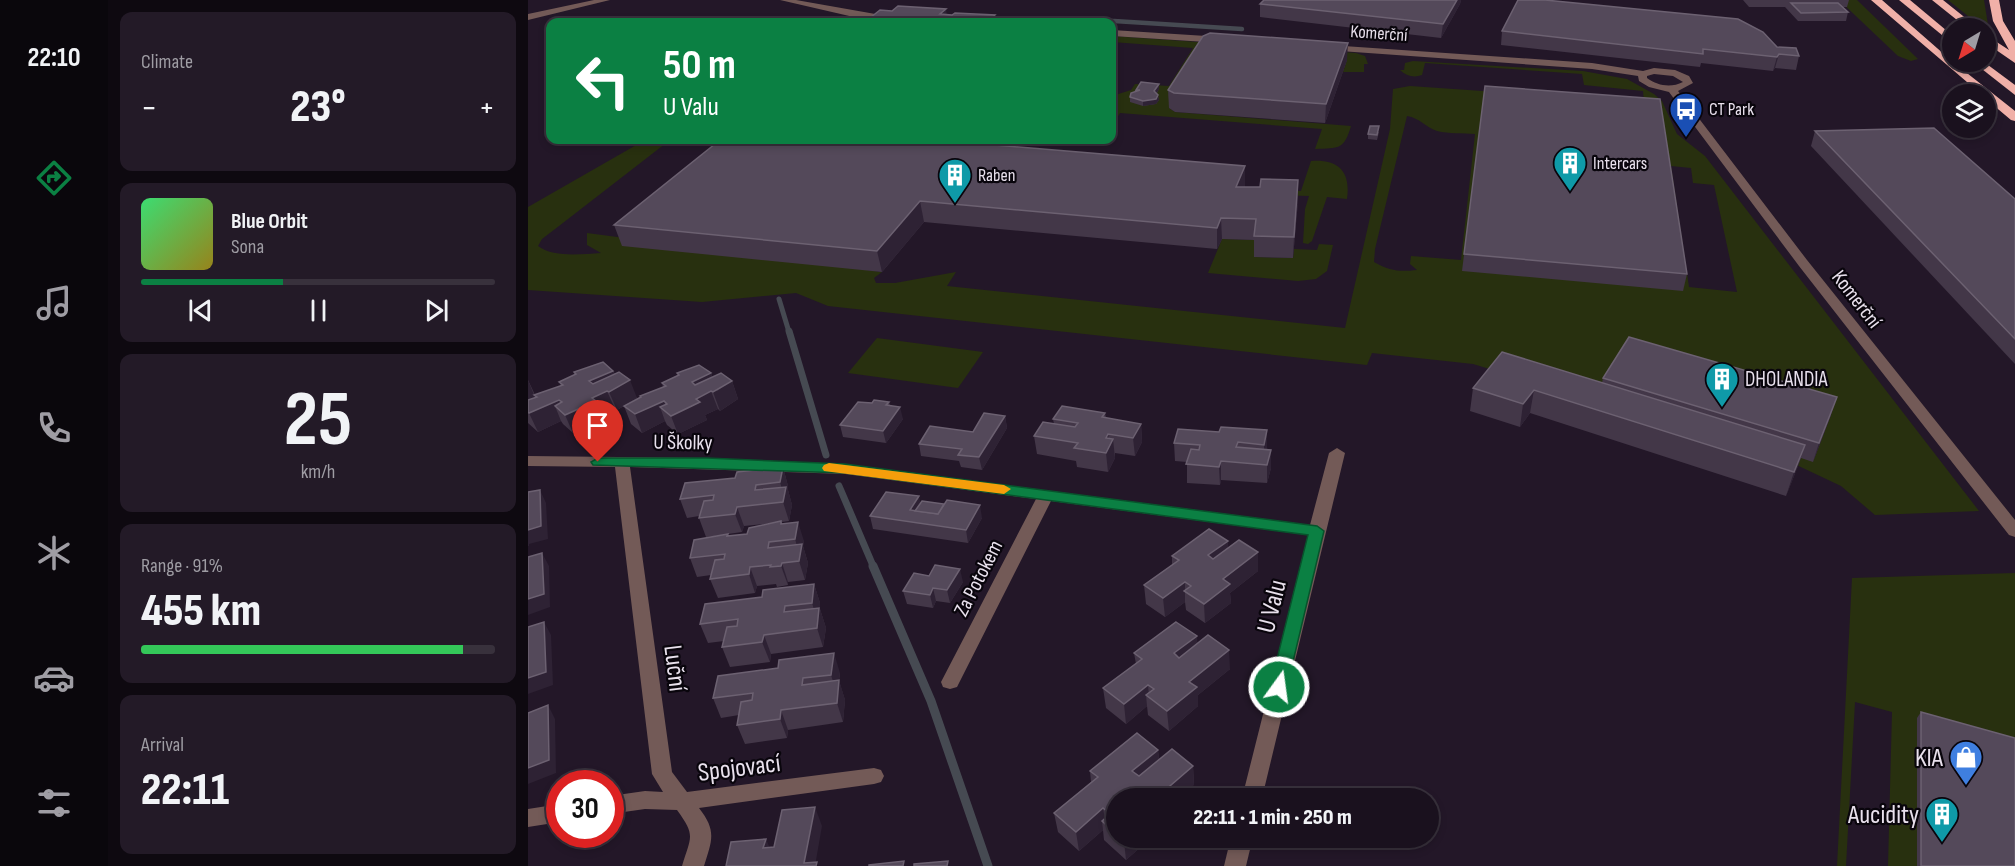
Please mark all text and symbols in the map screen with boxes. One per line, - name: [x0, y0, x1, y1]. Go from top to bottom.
- north arrow: [1942, 18, 1996, 72]
- map controls: [1942, 18, 1996, 138]
- street label: Komerční: [1350, 21, 1409, 46]
- text: 50 m: [663, 40, 736, 91]
- text: 22:10: [27, 42, 81, 74]
- icon: left: [564, 42, 642, 120]
- text: Climate: [141, 50, 193, 74]
- text: 23°: [290, 80, 346, 135]
- button: layers: [1942, 84, 1996, 138]
- text: −: [141, 88, 157, 128]
- text: +: [479, 88, 495, 128]
- text: U Valu: [663, 91, 719, 123]
- bus stop icon: CT Park: [1668, 91, 1704, 138]
- place label: CT Park: [1709, 99, 1754, 120]
- building icon: Intercars: [1552, 145, 1588, 192]
- place label: Intercars: [1593, 153, 1647, 174]
- icon: directions: [33, 157, 75, 199]
- building icon: Raben: [937, 157, 973, 204]
- place label: Raben: [978, 165, 1015, 186]
- text: Blue Orbit: [231, 208, 308, 235]
- text: Sona: [231, 235, 264, 259]
- street label: Komerční: [1826, 265, 1887, 333]
- icon: music: [33, 282, 75, 324]
- icon: previous: [184, 294, 217, 327]
- icon: pause: [302, 294, 335, 327]
- icon: next: [420, 294, 453, 327]
- building icon: DHOLANDIA: [1704, 361, 1740, 408]
- place label: DHOLANDIA: [1745, 367, 1829, 392]
- text: 25: [284, 374, 352, 467]
- pin: [572, 400, 623, 462]
- icon: phone: [33, 407, 75, 449]
- icon: arrive: [581, 409, 614, 442]
- street label: U Školky: [653, 429, 713, 456]
- text: km/h: [301, 460, 335, 484]
- icon: climate: [33, 532, 75, 574]
- street label: Za Potokem: [949, 536, 1008, 620]
- text: Range · 91%: [141, 554, 223, 578]
- street label: U Valu: [1251, 577, 1294, 636]
- text: 455 km: [141, 584, 261, 639]
- street label: Luční: [656, 643, 693, 693]
- position arrow: [1247, 655, 1311, 719]
- icon: car: [33, 657, 75, 699]
- text: Arrival: [141, 733, 184, 757]
- shop icon: KIA: [1948, 739, 1984, 786]
- place label: KIA: [1915, 743, 1944, 774]
- street label: Spojovací: [696, 748, 782, 789]
- text: 22:11: [141, 763, 229, 818]
- speed limit sign: 30: [546, 770, 624, 848]
- icon: filters: [33, 782, 75, 824]
- building icon: Aucidity: [1924, 796, 1960, 843]
- place label: Aucidity: [1847, 800, 1919, 831]
- text: 22:11 · 1 min · 250 m: [1193, 804, 1352, 831]

